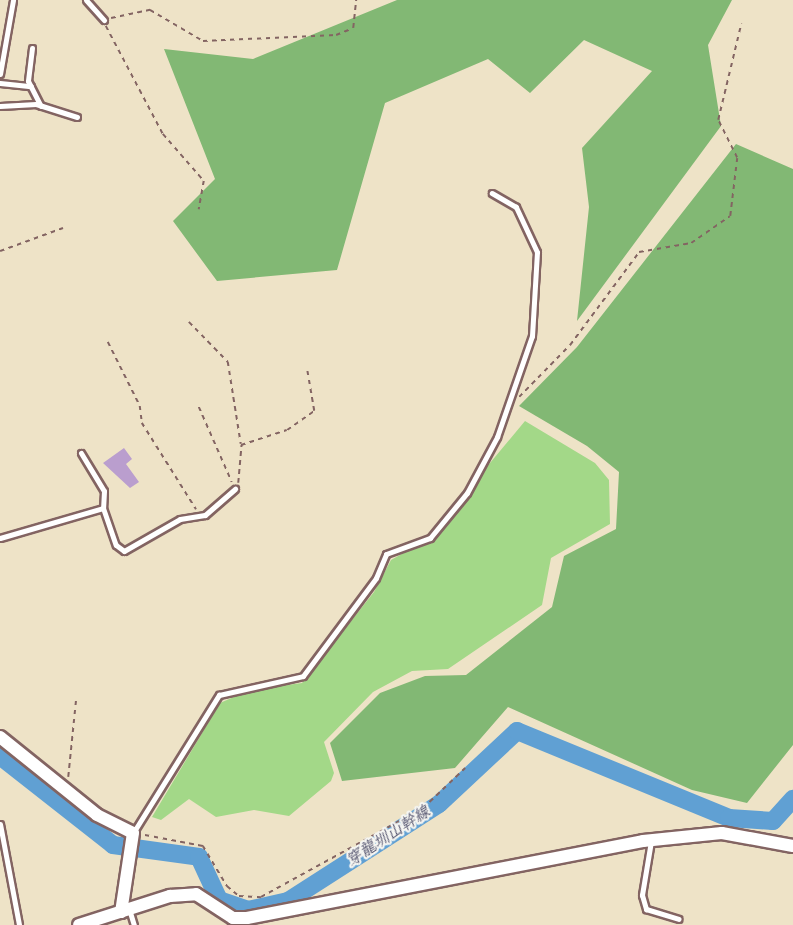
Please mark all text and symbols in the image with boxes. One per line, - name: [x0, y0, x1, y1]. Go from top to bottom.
- water label: 穿龍圳山幹線: [343, 802, 433, 870]

